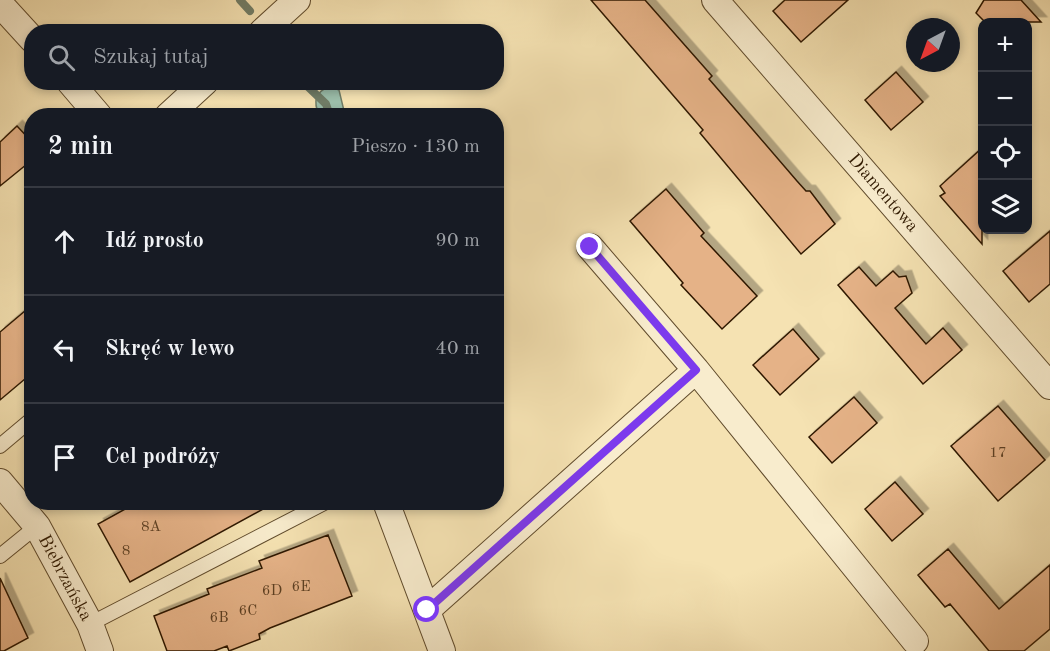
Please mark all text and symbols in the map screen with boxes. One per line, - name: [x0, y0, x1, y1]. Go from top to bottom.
- north arrow: [906, 18, 960, 72]
- map controls: [978, 18, 1032, 234]
- button: +: [978, 18, 1032, 72]
- search box: [24, 24, 504, 90]
- icon: search: [45, 41, 78, 74]
- text: Szukaj tutaj: [93, 46, 209, 68]
- button: −: [978, 72, 1032, 126]
- button: locate: [978, 126, 1032, 180]
- text: 2 min: [48, 134, 113, 160]
- text: Pieszo · 130 m: [351, 137, 480, 157]
- street label: Diamentowa: [844, 150, 922, 236]
- button: layers: [978, 180, 1032, 234]
- icon: ahead: [48, 225, 81, 258]
- text: Idź prosto: [105, 230, 204, 252]
- text: 90 m: [435, 231, 480, 251]
- route end: [576, 233, 602, 259]
- icon: left: [48, 333, 81, 366]
- text: Skręć w lewo: [105, 338, 235, 360]
- text: 40 m: [435, 339, 480, 359]
- icon: arrive: [48, 441, 81, 474]
- text: Cel podróży: [105, 446, 220, 468]
- house number: 17: [989, 446, 1007, 461]
- house number: 8A: [141, 520, 162, 535]
- street label: Biebrzańska: [35, 532, 95, 624]
- house number: 8: [122, 544, 130, 559]
- house number: 6E: [291, 580, 311, 595]
- house number: 6D: [262, 584, 282, 599]
- route start: [413, 596, 439, 622]
- house number: 6C: [239, 604, 257, 619]
- house number: 6B: [209, 611, 229, 626]

